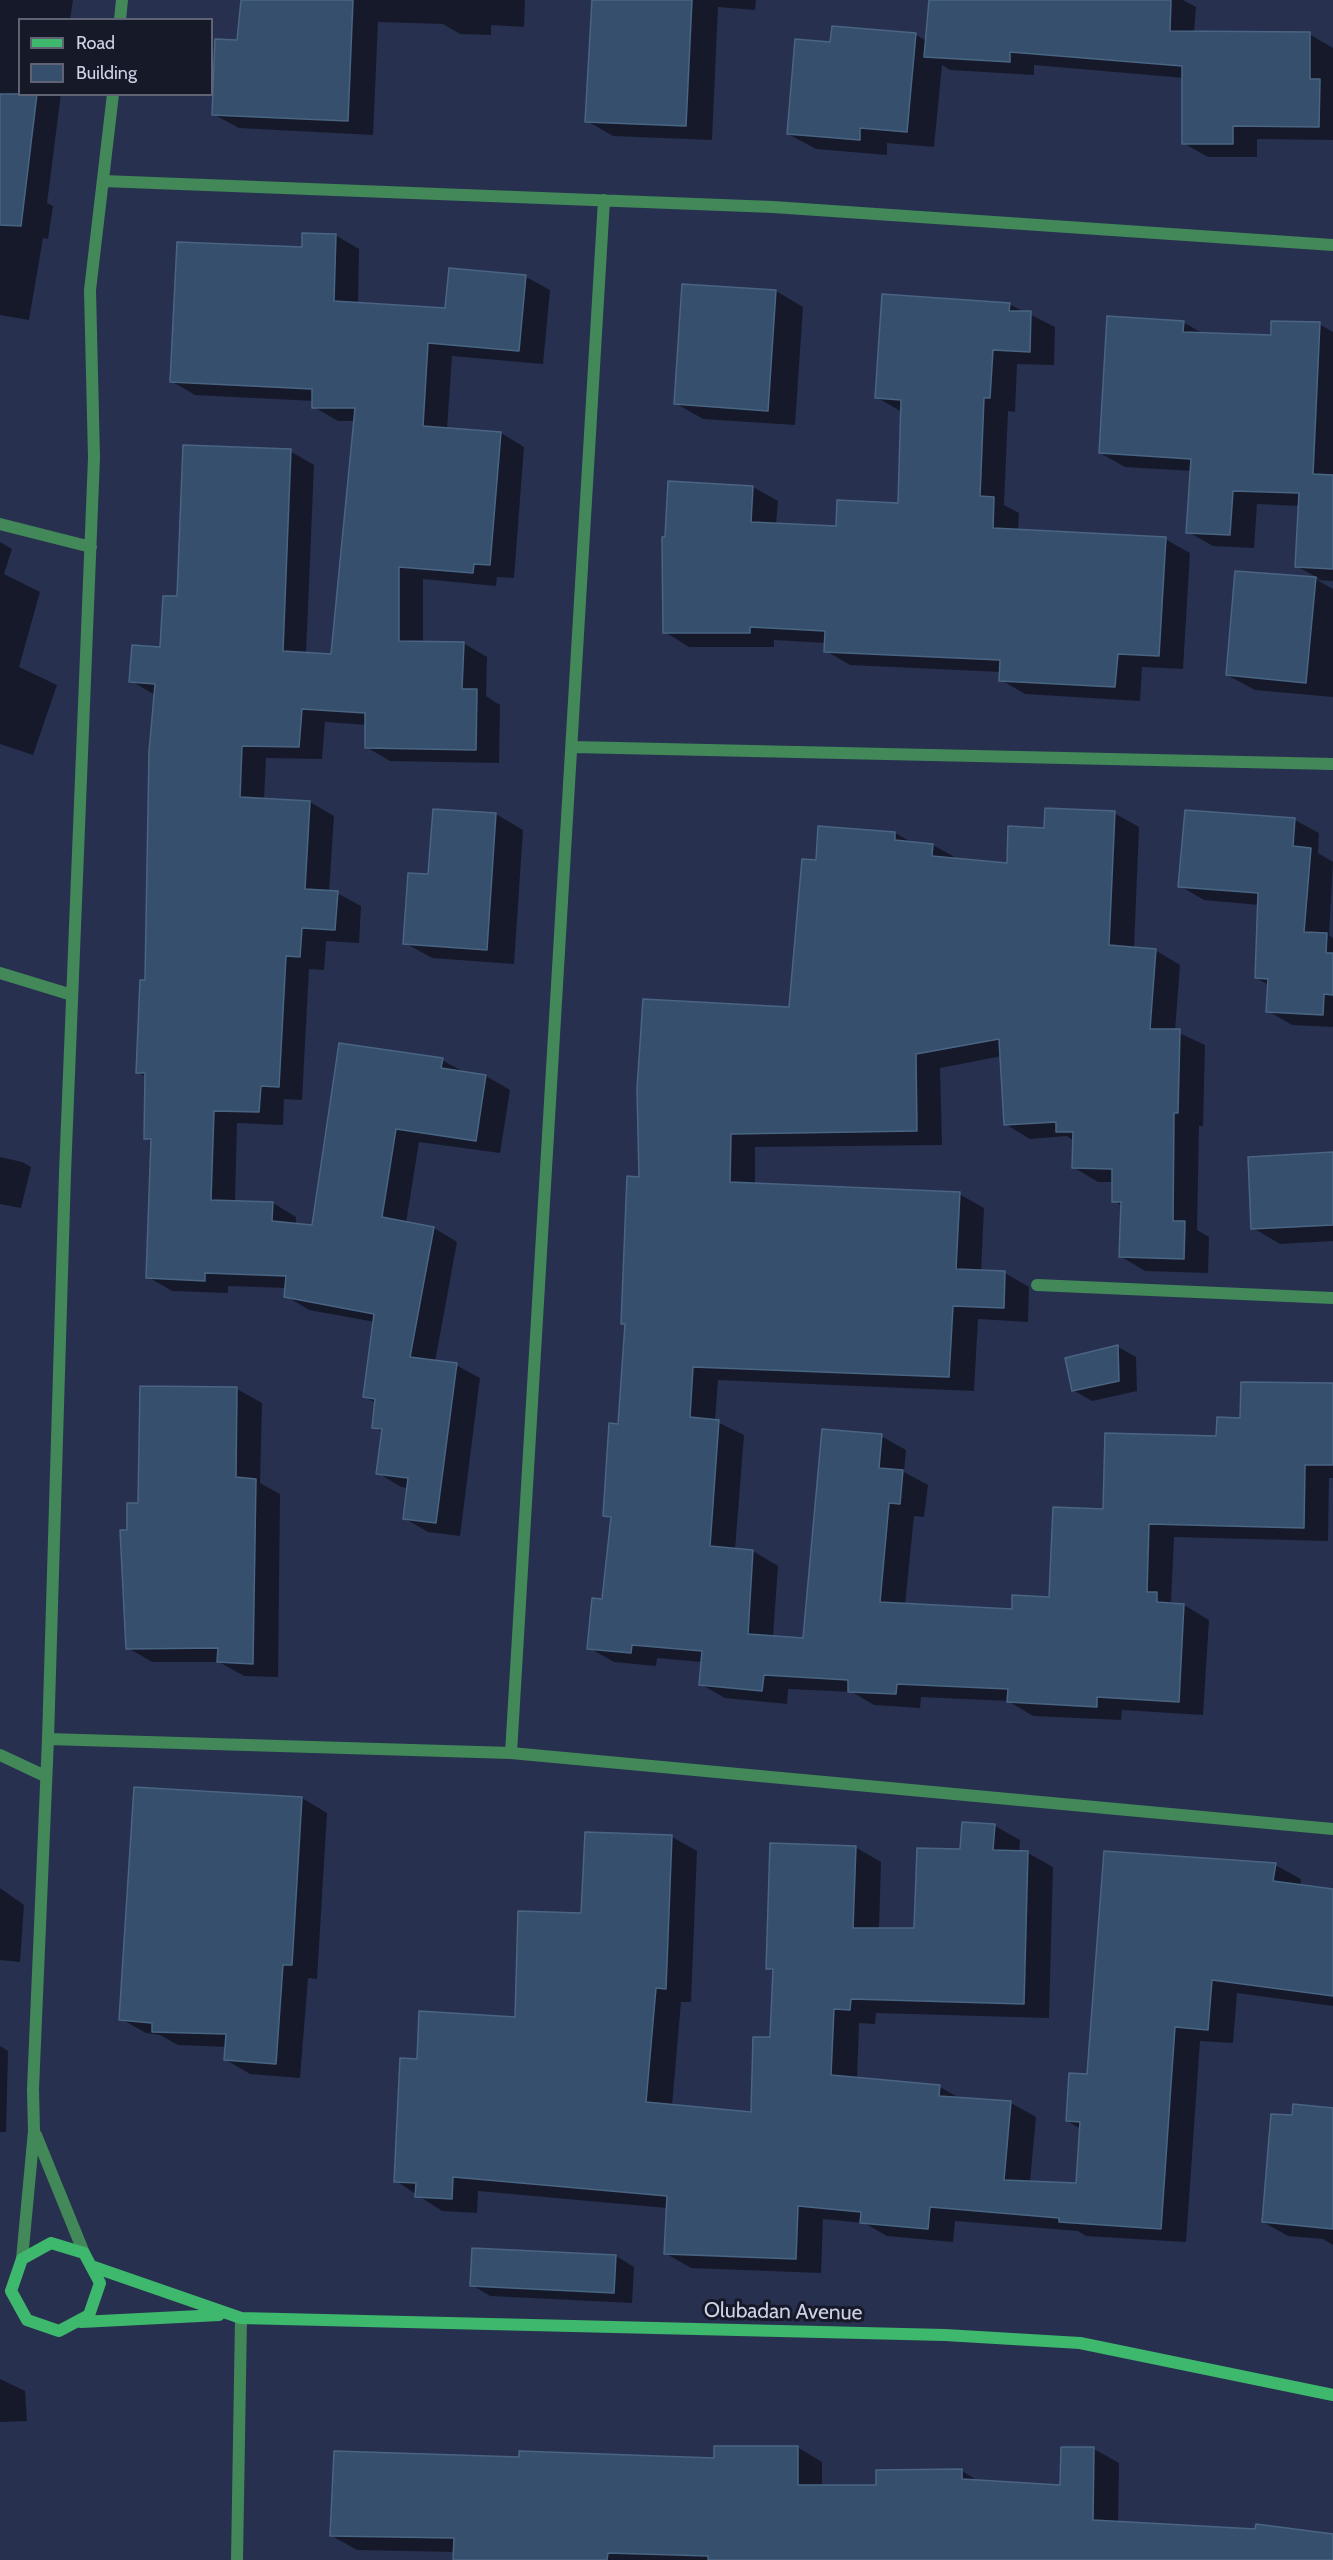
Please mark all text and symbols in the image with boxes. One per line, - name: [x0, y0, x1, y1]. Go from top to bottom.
- legend: [18, 18, 213, 96]
- text: Road: [76, 32, 115, 54]
- text: Building: [76, 62, 137, 84]
- street label: Olubadan Avenue: [704, 2298, 862, 2326]

